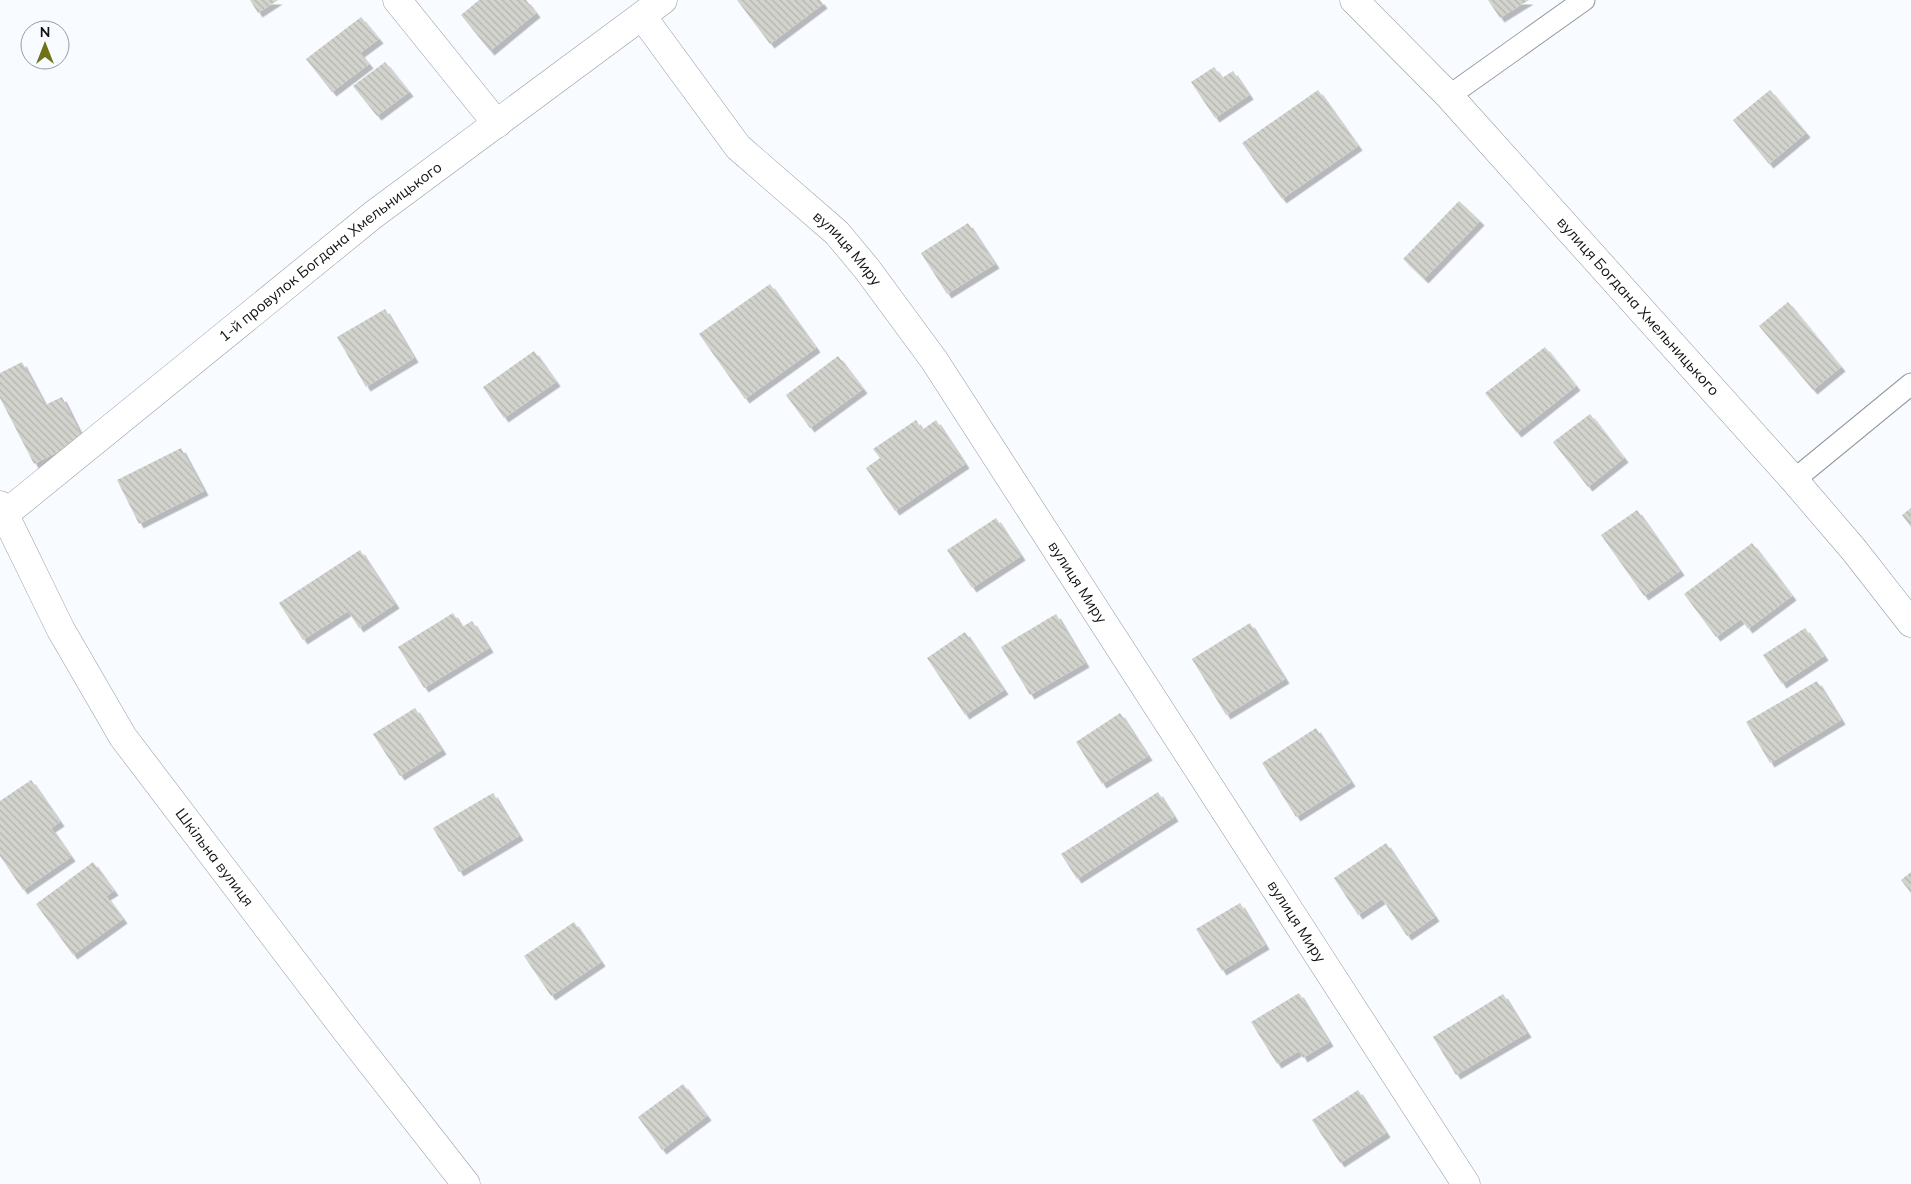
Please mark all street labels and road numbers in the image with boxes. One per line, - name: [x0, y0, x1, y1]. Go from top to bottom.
- street label: 1-й провулок Богдана Хмельницького: [215, 157, 445, 345]
- street label: вулиця Миру: [809, 207, 886, 289]
- street label: вулиця Богдана Хмельницького: [1553, 213, 1724, 399]
- street label: вулиця Миру: [1044, 537, 1111, 627]
- street label: Шкільна вулиця: [172, 804, 258, 910]
- street label: вулиця Миру: [1264, 877, 1331, 966]

